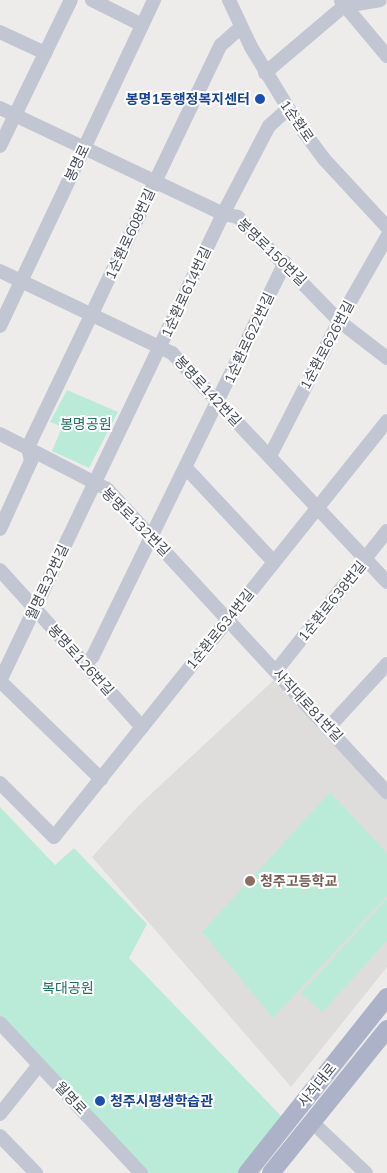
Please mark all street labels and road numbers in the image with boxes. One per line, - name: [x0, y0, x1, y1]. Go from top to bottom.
- street label: 1순환로: [277, 97, 317, 145]
- street label: 봉명로: [61, 142, 93, 184]
- street label: 1순환로608번길: [102, 186, 158, 282]
- street label: 봉명로150번길: [234, 215, 310, 289]
- street label: 1순환로614번길: [158, 244, 214, 340]
- street label: 1순환로622번길: [221, 290, 277, 386]
- street label: 1순환로626번길: [297, 298, 357, 392]
- street label: 봉명로142번길: [171, 353, 245, 429]
- street label: 봉명로132번길: [98, 484, 174, 560]
- street label: 월명로32번길: [22, 542, 72, 622]
- street label: 1순환로638번길: [295, 558, 369, 644]
- street label: 1순환로634번길: [183, 586, 257, 672]
- street label: 봉명로126번길: [45, 621, 117, 699]
- street label: 사직대로81번길: [270, 665, 346, 745]
- street label: 사직대로: [294, 1060, 340, 1110]
- street label: 월명로: [52, 1078, 90, 1118]

